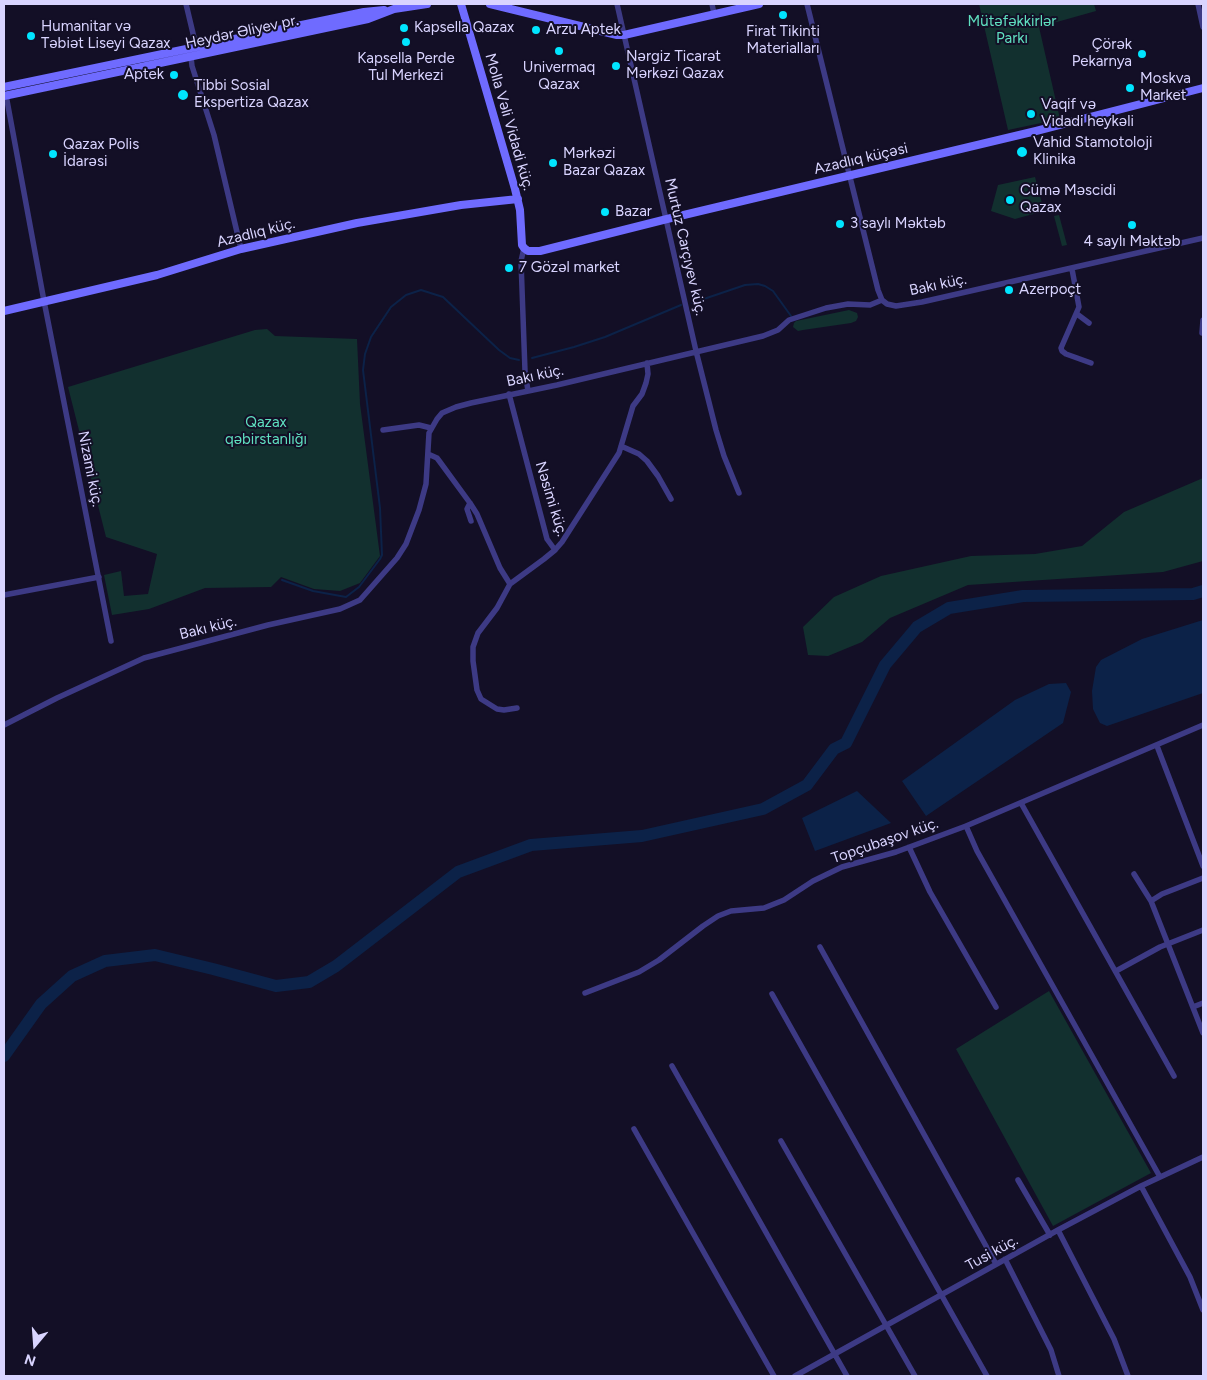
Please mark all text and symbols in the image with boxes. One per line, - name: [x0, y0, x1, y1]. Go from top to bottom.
- marker: Firat Tikinti Materialları: [777, 9, 789, 21]
- street label: Heydər Əliyev pr.: [184, 11, 300, 53]
- park label: Mütəfəkkirlər Parkı: [968, 13, 1056, 48]
- place label: Humanitar və Təbiət Liseyi Qazax: [41, 18, 170, 53]
- place label: Kapsella Qazax: [414, 19, 514, 37]
- place label: Arzu Aptek: [546, 21, 621, 39]
- marker: Kapsella Qazax: [398, 22, 410, 34]
- place label: Firat Tikinti Materialları: [746, 23, 820, 58]
- marker: Arzu Aptek: [530, 24, 542, 36]
- marker: Humanitar və Təbiət Liseyi Qazax: [25, 30, 37, 42]
- marker: Kapsella Perde Tul Merkezi: [400, 36, 412, 48]
- place label: Çörək Pekarnya: [1072, 36, 1132, 71]
- marker: Univermaq Qazax: [553, 45, 565, 57]
- place label: Nərgiz Ticarət Mərkəzi Qazax: [626, 48, 724, 83]
- marker: Çörək Pekarnya: [1136, 48, 1148, 60]
- place label: Kapsella Perde Tul Merkezi: [357, 50, 455, 85]
- street label: Molla Vəli Vidadi küç.: [481, 51, 537, 193]
- place label: Univermaq Qazax: [523, 59, 595, 94]
- marker: Nərgiz Ticarət Mərkəzi Qazax: [610, 60, 622, 72]
- place label: Aptek: [124, 66, 164, 84]
- marker: Aptek: [168, 69, 180, 81]
- place label: Moskva Market: [1140, 70, 1191, 105]
- place label: Tibbi Sosial Ekspertiza Qazax: [194, 77, 309, 112]
- marker: Moskva Market: [1124, 82, 1136, 94]
- marker: Tibbi Sosial Ekspertiza Qazax: [176, 88, 190, 102]
- place label: Vaqif və Vidadi heykəli: [1041, 96, 1134, 131]
- marker: Vaqif və Vidadi heykəli: [1025, 108, 1037, 120]
- place label: Vahid Stamotoloji Klinika: [1033, 134, 1153, 169]
- place label: Qazax Polis İdarəsi: [63, 136, 139, 171]
- street label: Azadlıq küçəsi: [812, 139, 910, 179]
- place label: Mərkəzi Bazar Qazax: [563, 145, 645, 180]
- marker: Vahid Stamotoloji Klinika: [1015, 145, 1029, 159]
- marker: Qazax Polis İdarəsi: [47, 148, 59, 160]
- marker: Mərkəzi Bazar Qazax: [547, 157, 559, 169]
- street label: Murtuz Carçıyev küç.: [660, 177, 710, 317]
- place label: Cümə Məscidi Qazax: [1020, 182, 1116, 217]
- marker: Cümə Məscidi Qazax: [1004, 194, 1016, 206]
- place label: Bazar: [615, 203, 652, 221]
- marker: Bazar: [599, 206, 611, 218]
- street label: Azadlıq küç.: [215, 215, 297, 251]
- place label: 3 saylı Məktəb: [850, 215, 946, 233]
- marker: 3 saylı Məktəb: [834, 218, 846, 230]
- marker: 4 saylı Məktəb: [1126, 219, 1138, 231]
- place label: 4 saylı Məktəb: [1083, 233, 1181, 251]
- place label: 7 Gözəl market: [519, 259, 620, 277]
- marker: 7 Gözəl market: [503, 262, 515, 274]
- street label: Bakı küç.: [908, 270, 968, 300]
- place label: Azerpoçt: [1019, 281, 1081, 299]
- marker: Azerpoçt: [1003, 284, 1015, 296]
- street label: Bakı küç.: [505, 361, 565, 391]
- park label: Qazax qəbirstanlığı: [225, 414, 307, 449]
- street label: Nizami küç.: [74, 430, 106, 508]
- street label: Nəsimi küç.: [531, 459, 571, 539]
- street label: Bakı küç.: [178, 612, 238, 644]
- street label: Topçubaşov küç.: [829, 814, 941, 868]
- street label: Tusi küç.: [963, 1231, 1021, 1275]
- north arrow: [10, 1320, 60, 1370]
- text: N: [22, 1350, 38, 1370]

